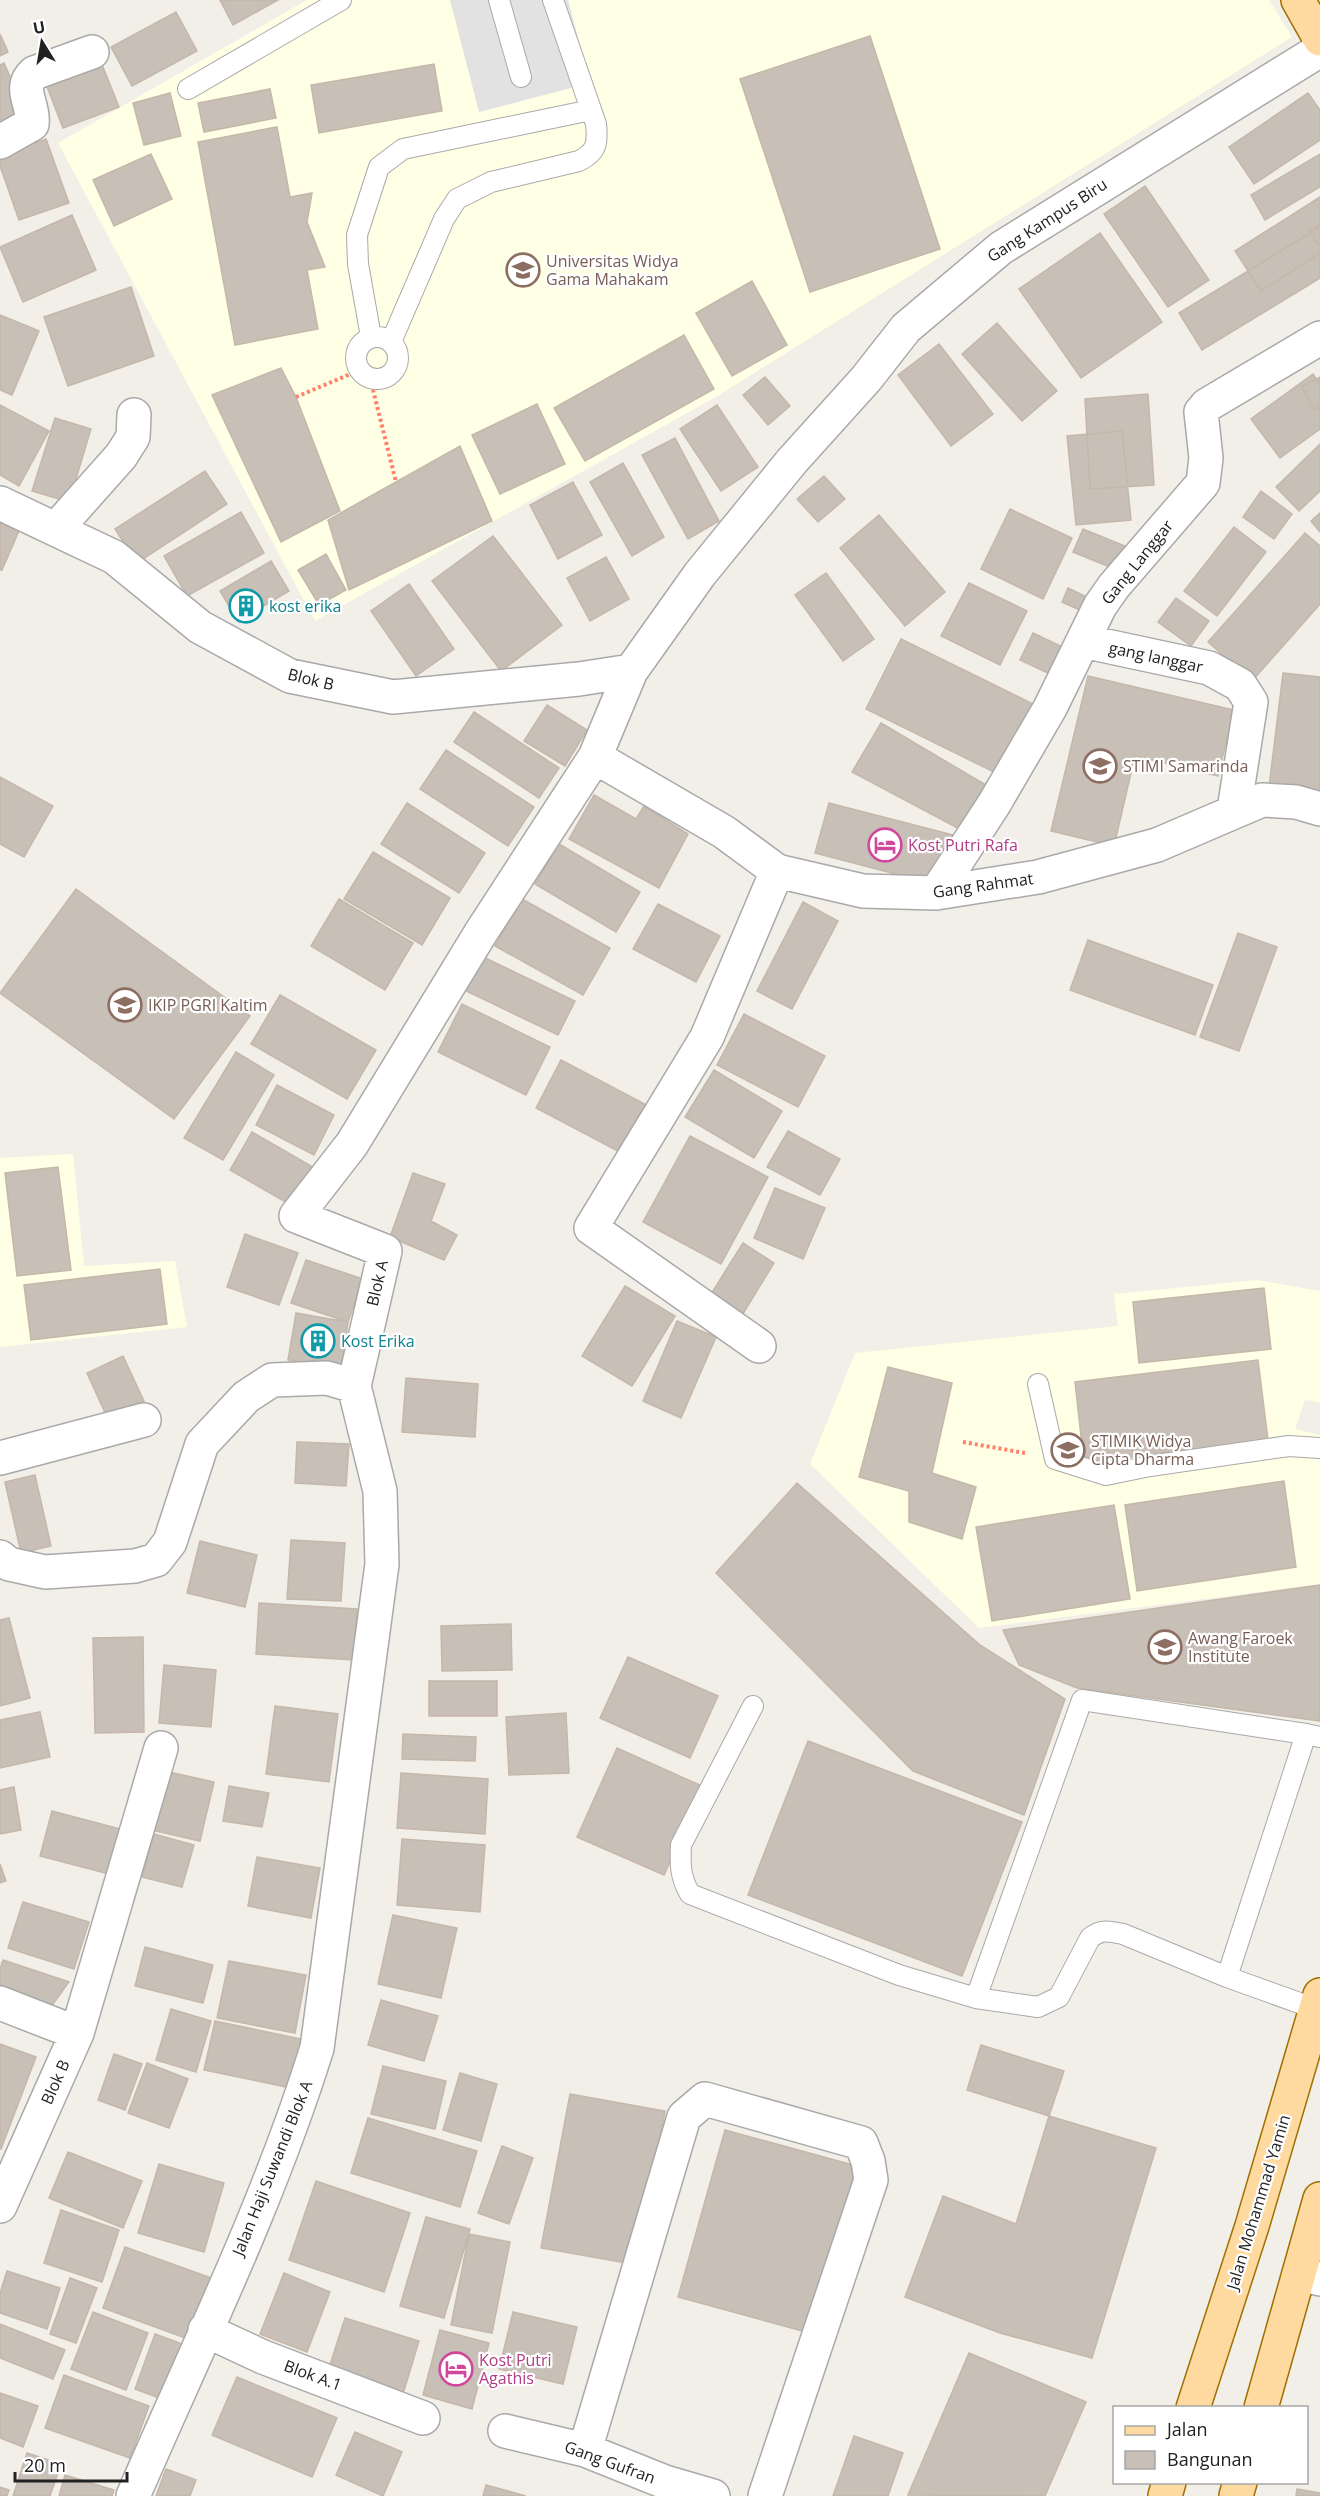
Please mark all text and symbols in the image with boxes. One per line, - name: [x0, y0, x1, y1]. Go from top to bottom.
- north arrow: [12, 12, 72, 72]
- text: U: [31, 15, 47, 39]
- street label: Gang Kampus Biru: [983, 173, 1111, 267]
- place label: Universitas Widya Gama Mahakam: [546, 250, 679, 290]
- school or university icon: Universitas Widya Gama Mahakam: [505, 252, 541, 288]
- street label: Gang Langgar: [1096, 515, 1178, 609]
- building icon: kost erika: [228, 588, 264, 624]
- place label: kost erika: [269, 595, 341, 617]
- street label: gang langgar: [1107, 636, 1206, 678]
- street label: Blok B: [286, 663, 336, 695]
- school or university icon: STIMI Samarinda: [1082, 748, 1118, 784]
- place label: STIMI Samarinda: [1123, 755, 1249, 777]
- hotel icon: Kost Putri Rafa: [867, 827, 903, 863]
- place label: Kost Putri Rafa: [908, 834, 1018, 856]
- street label: Gang Rahmat: [931, 867, 1035, 903]
- school or university icon: IKIP PGRI Kaltim: [107, 987, 143, 1023]
- place label: IKIP PGRI Kaltim: [148, 994, 268, 1016]
- street label: Blok A: [361, 1257, 393, 1308]
- building icon: Kost Erika: [300, 1323, 336, 1359]
- place label: Kost Erika: [341, 1330, 415, 1352]
- place label: STIMIK Widya Cipta Dharma: [1091, 1430, 1194, 1470]
- school or university icon: STIMIK Widya Cipta Dharma: [1050, 1432, 1086, 1468]
- place label: Awang Faroek Institute: [1188, 1627, 1293, 1667]
- school or university icon: Awang Faroek Institute: [1147, 1629, 1183, 1665]
- street label: Blok B: [35, 2056, 75, 2108]
- street label: Jalan Haji Suwandi Blok A: [226, 2076, 318, 2261]
- street label: Jalan Mohammad Yamin: [1220, 2112, 1295, 2294]
- place label: Kost Putri Agathis: [479, 2349, 552, 2389]
- hotel icon: Kost Putri Agathis: [438, 2351, 474, 2387]
- street label: Blok A.1: [281, 2354, 345, 2396]
- legend: [1113, 2406, 1308, 2484]
- text: Jalan: [1165, 2417, 1207, 2441]
- street label: Gang Gufran: [561, 2435, 659, 2489]
- scale bar: [15, 2445, 128, 2483]
- text: Bangunan: [1167, 2447, 1253, 2471]
- text: 20 m: [24, 2453, 66, 2477]

